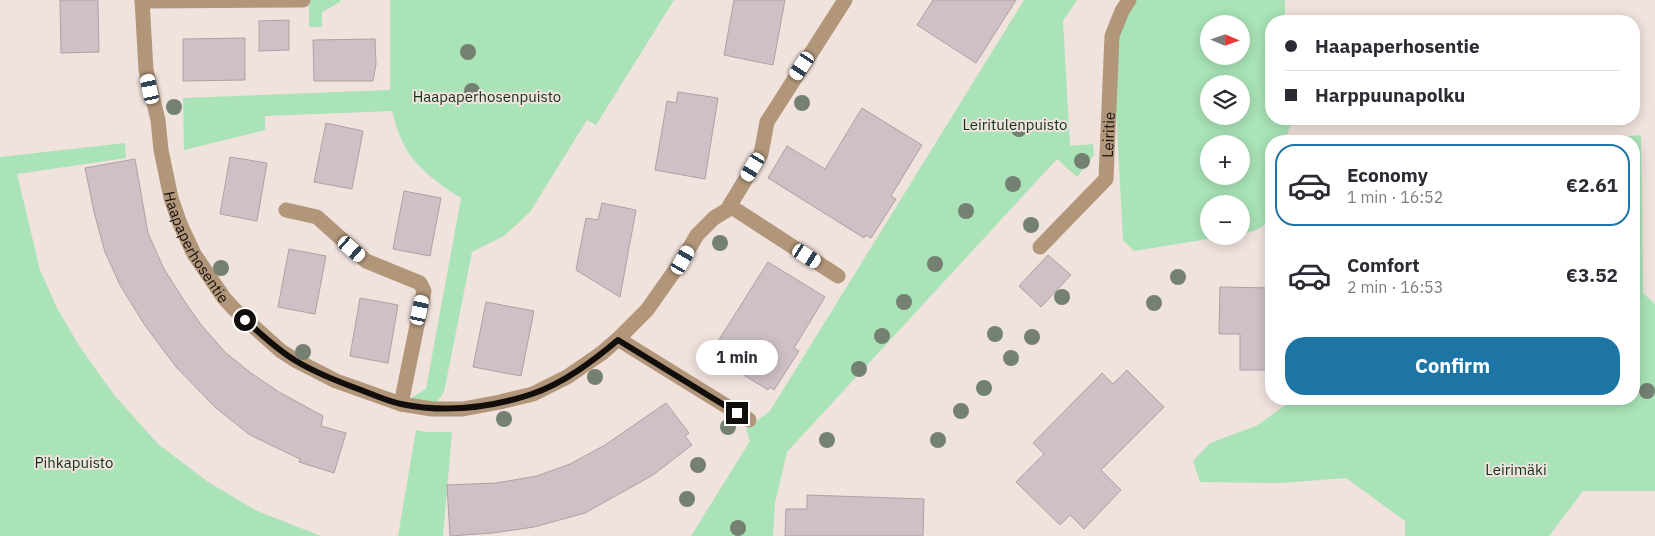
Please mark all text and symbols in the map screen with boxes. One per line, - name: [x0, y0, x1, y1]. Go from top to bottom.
- north arrow: [1200, 15, 1250, 65]
- map controls: [1200, 15, 1250, 245]
- text: Haapaperhosentie: [1315, 34, 1480, 58]
- car: [787, 49, 816, 83]
- car: [139, 73, 160, 105]
- button: layers: [1200, 75, 1250, 125]
- text: Harppuunapolku: [1315, 83, 1465, 107]
- park label: Haapaperhosenpuisto: [413, 87, 561, 106]
- street label: Leiritie: [1097, 111, 1118, 158]
- park label: Leiritulenpuisto: [962, 115, 1068, 134]
- button: +: [1200, 135, 1250, 185]
- car: [738, 150, 767, 184]
- icon: car: [1287, 163, 1332, 208]
- text: Economy: [1347, 163, 1428, 187]
- text: €2.61: [1566, 173, 1618, 197]
- text: 1 min · 16:52: [1347, 187, 1443, 207]
- street label: Haapaperhosentie: [160, 189, 234, 306]
- button: −: [1200, 195, 1250, 245]
- car: [335, 233, 368, 265]
- car: [790, 242, 823, 270]
- car: [669, 243, 696, 277]
- icon: car: [1287, 253, 1332, 298]
- text: Comfort: [1347, 253, 1420, 277]
- text: €3.52: [1566, 263, 1618, 287]
- text: 2 min · 16:53: [1347, 277, 1443, 297]
- car: [409, 294, 430, 326]
- route start: [234, 309, 256, 331]
- button: Confirm: [1285, 337, 1620, 395]
- callout: 1 min: [696, 340, 778, 376]
- text: 1 min: [716, 347, 758, 367]
- route end: [726, 402, 748, 424]
- park label: Pihkapuisto: [35, 453, 113, 472]
- park label: Leirimäki: [1485, 460, 1547, 479]

